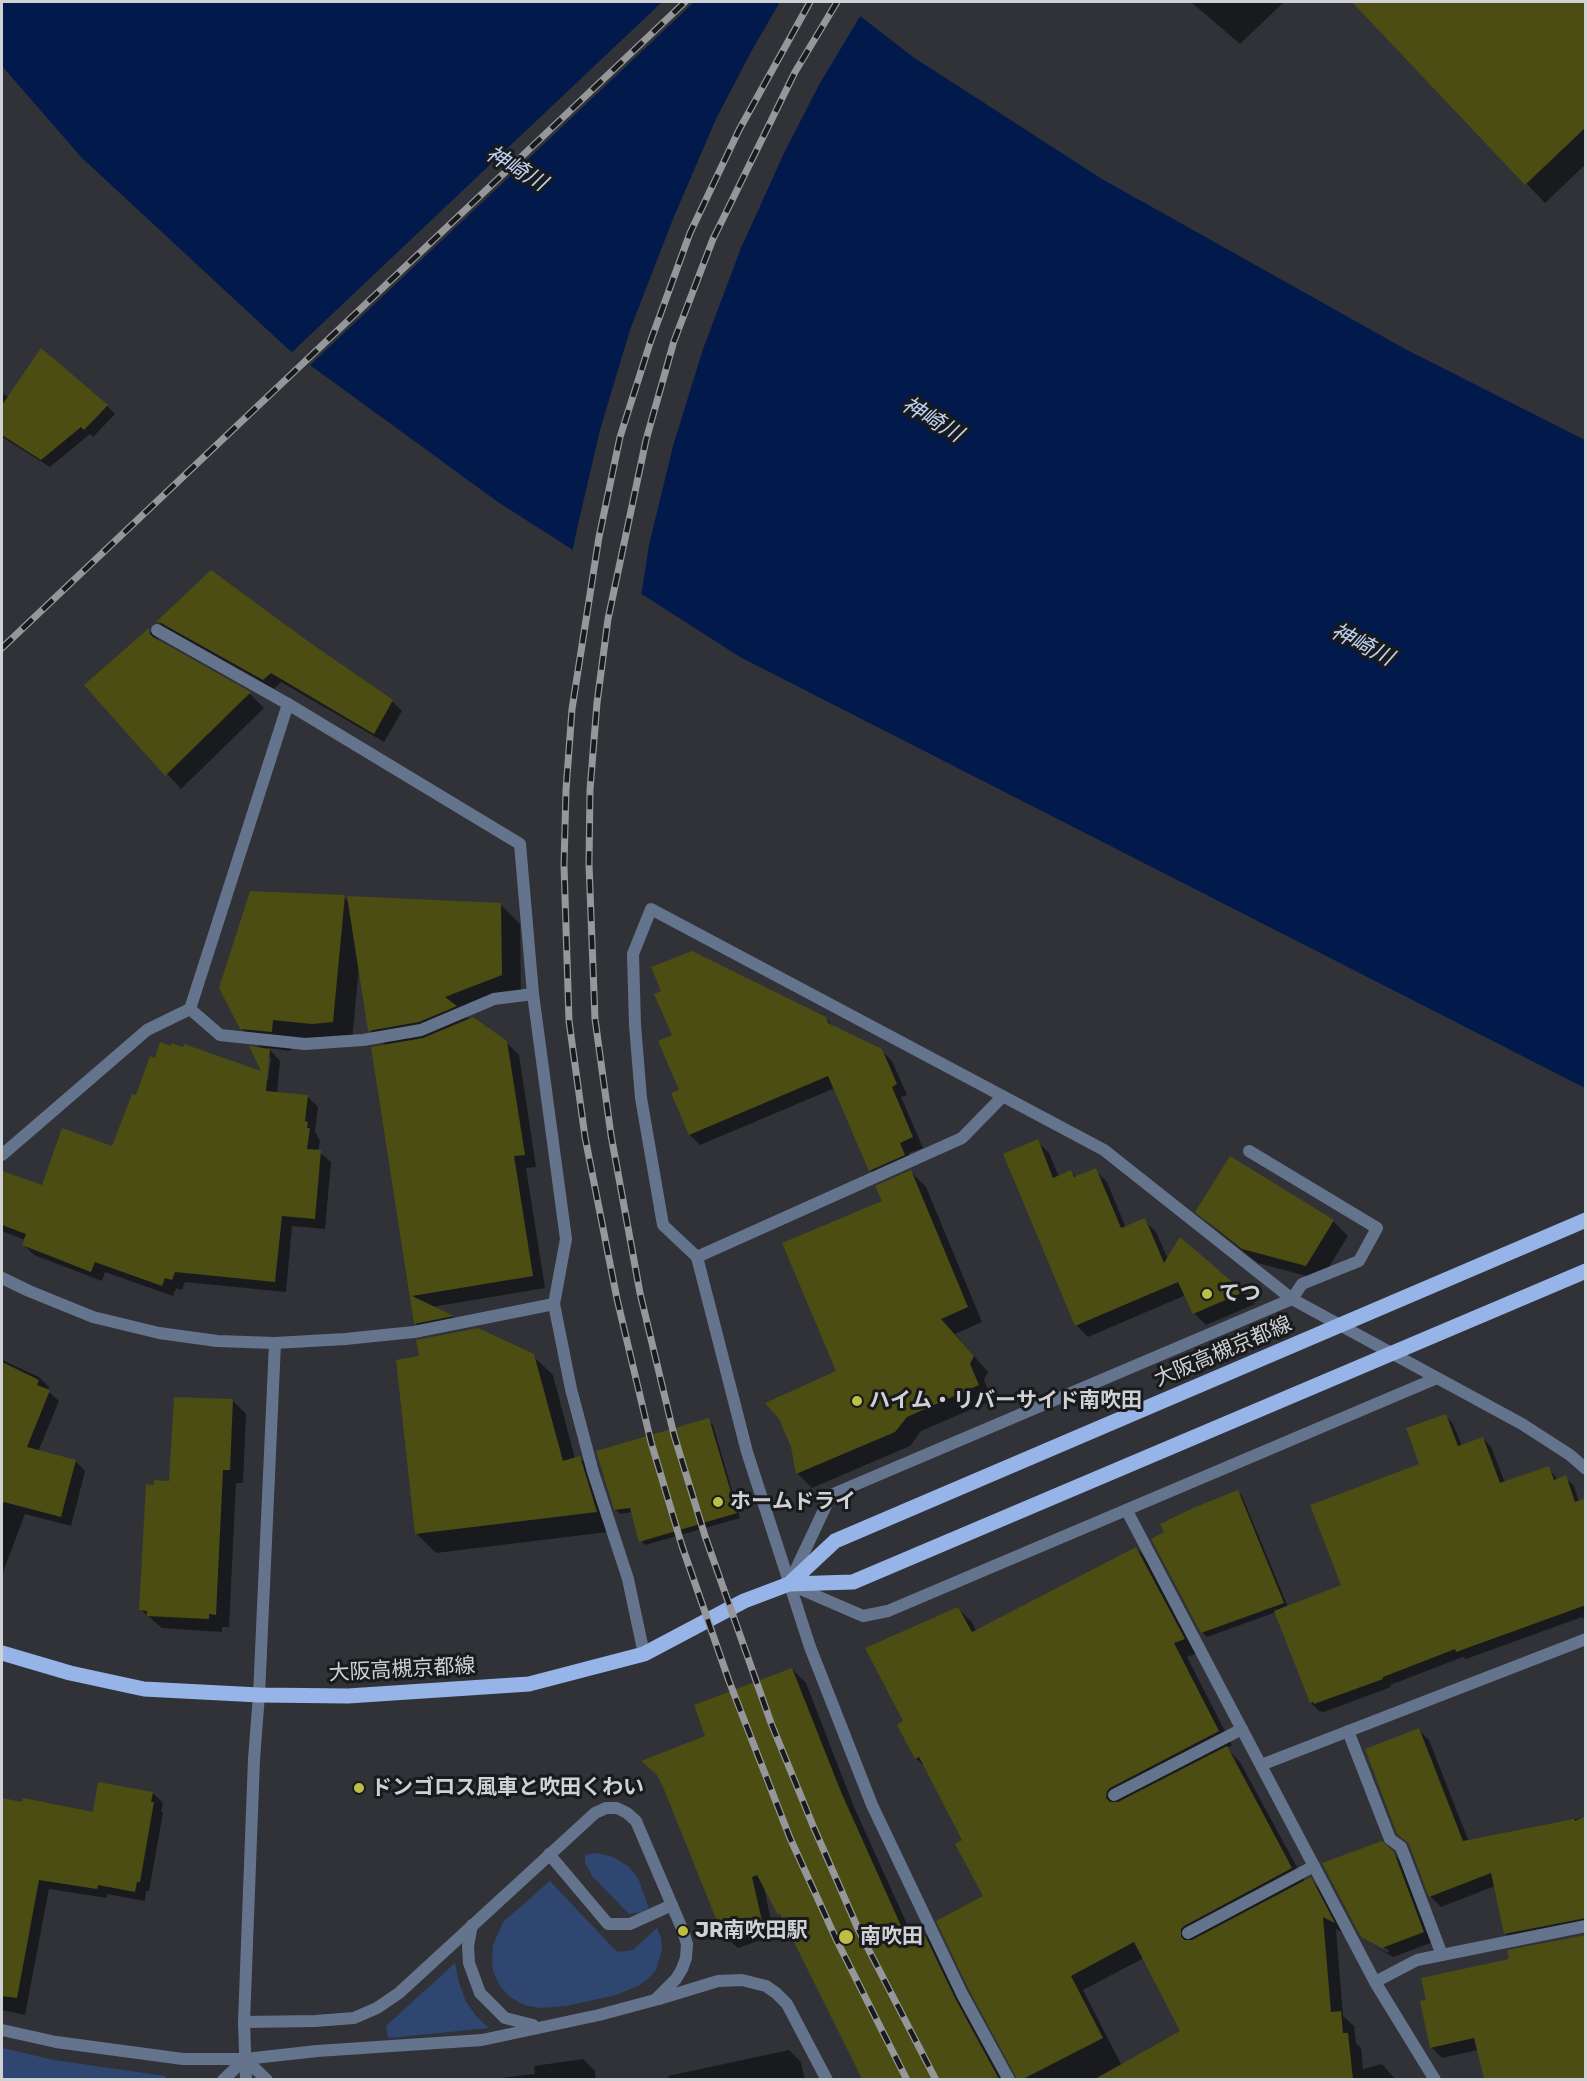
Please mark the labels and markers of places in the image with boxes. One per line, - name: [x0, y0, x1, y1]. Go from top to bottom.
- place label: てつ: [1219, 1281, 1261, 1307]
- marker: てつ: [1200, 1287, 1214, 1301]
- place label: ハイム・リバーサイド南吹田: [869, 1388, 1142, 1414]
- marker: ハイム・リバーサイド南吹田: [850, 1394, 864, 1408]
- place label: ホームドライ: [730, 1489, 856, 1515]
- marker: ホームドライ: [711, 1495, 725, 1509]
- place label: ドンゴロス風車と吹田くわい: [371, 1775, 644, 1801]
- marker: ドンゴロス風車と吹田くわい: [352, 1781, 366, 1795]
- place label: JR南吹田駅: [695, 1918, 808, 1944]
- marker: JR南吹田駅: [676, 1924, 690, 1938]
- place label: 南吹田: [860, 1924, 923, 1950]
- marker: 南吹田: [837, 1928, 855, 1946]

